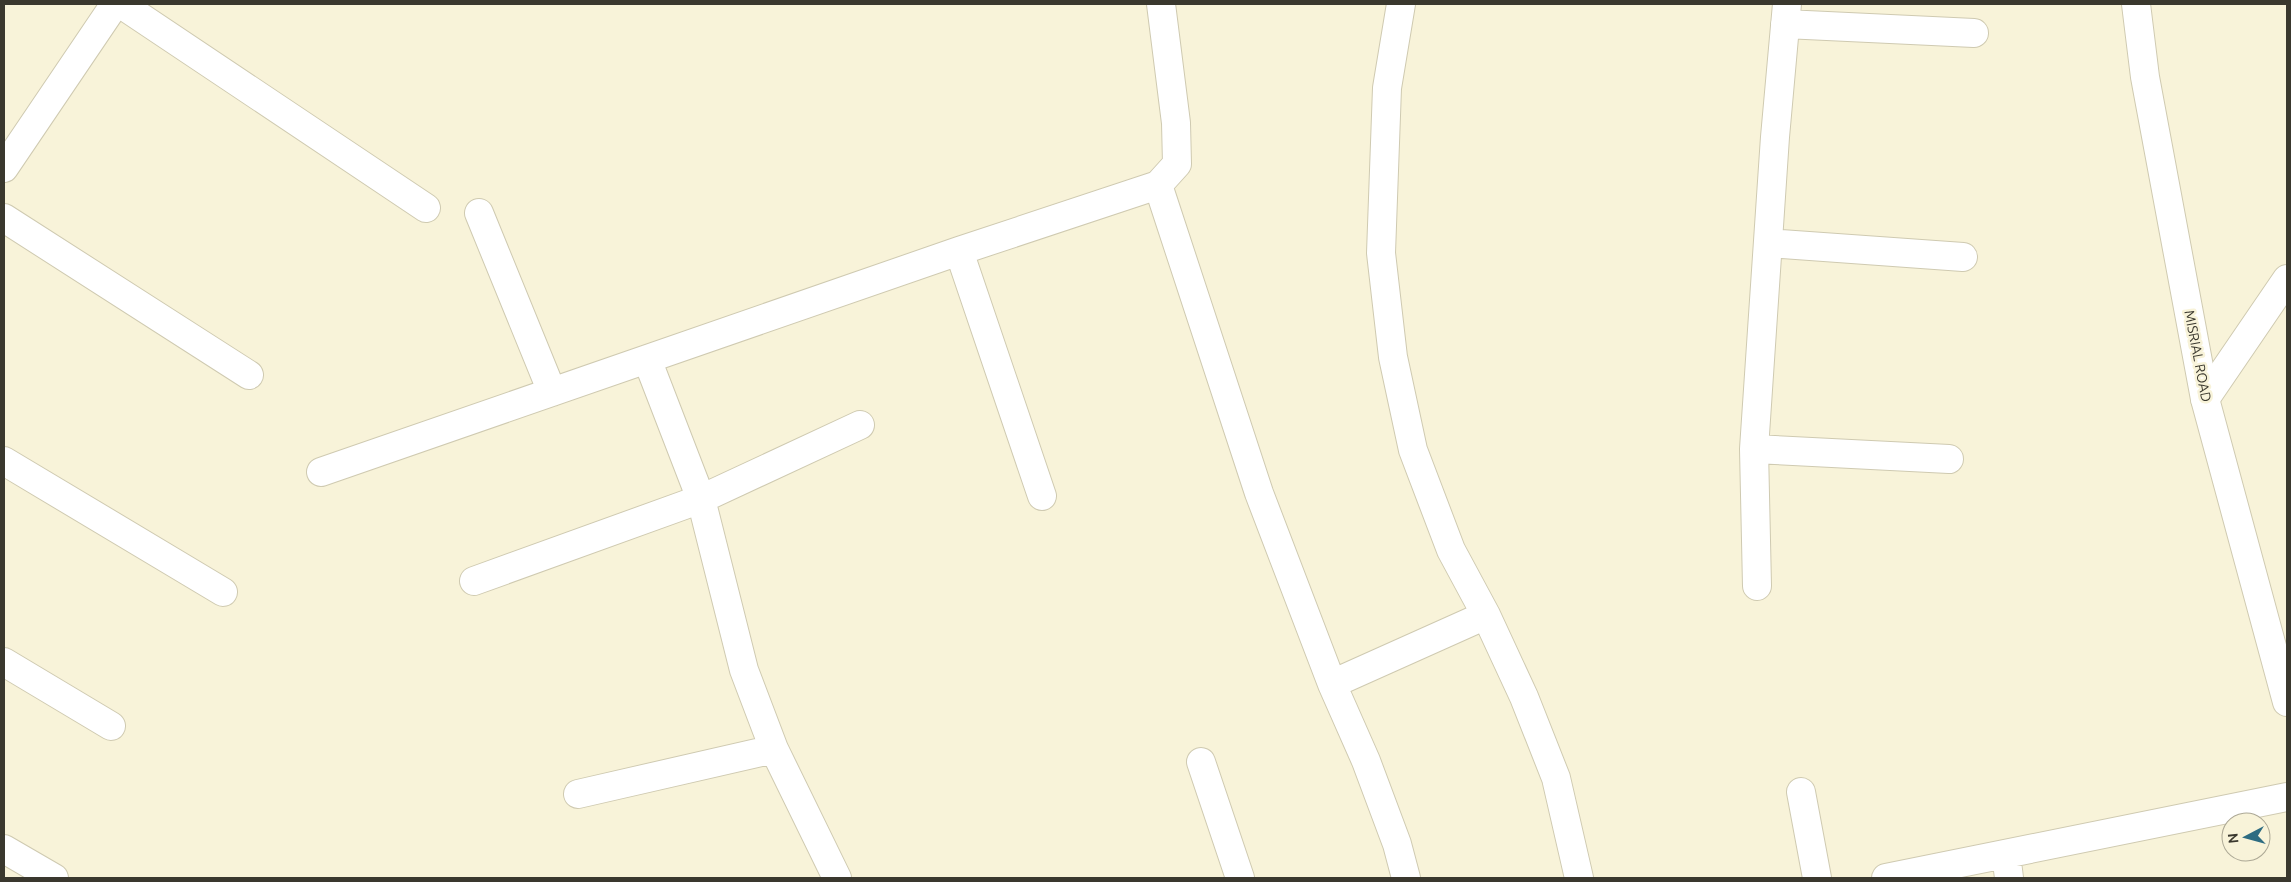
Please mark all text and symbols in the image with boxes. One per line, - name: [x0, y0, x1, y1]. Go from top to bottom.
- street label: MISRIAL ROAD: [2181, 309, 2215, 403]
- north arrow: [2221, 812, 2271, 862]
- text: N: [2225, 832, 2242, 844]

